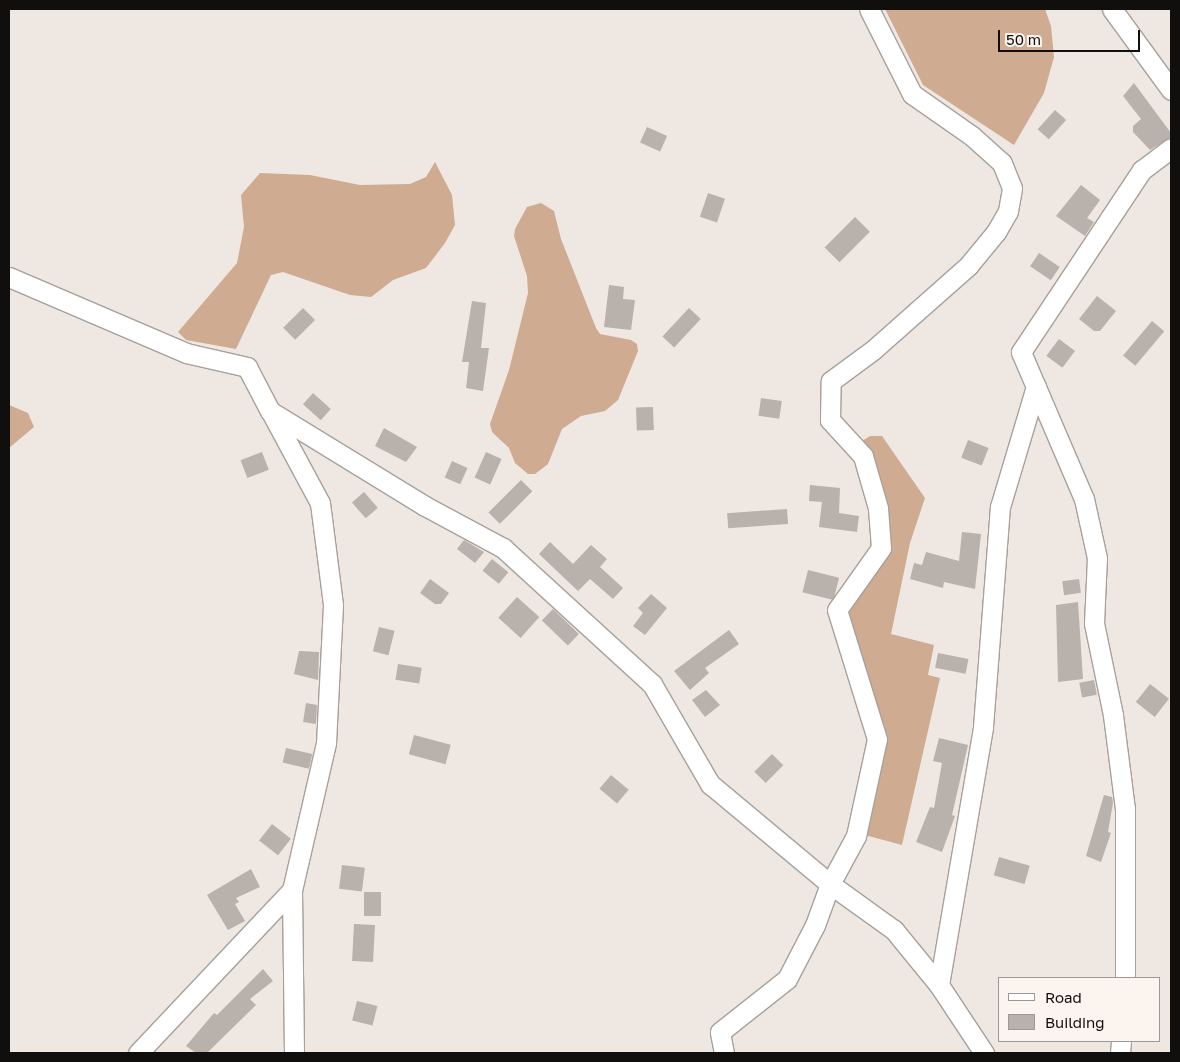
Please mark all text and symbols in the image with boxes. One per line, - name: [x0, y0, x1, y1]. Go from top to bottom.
- scale bar: [1000, 20, 1142, 52]
- text: 50 m: [1006, 30, 1041, 48]
- legend: [998, 977, 1160, 1042]
- text: Road: [1045, 988, 1082, 1006]
- text: Building: [1045, 1013, 1105, 1031]

